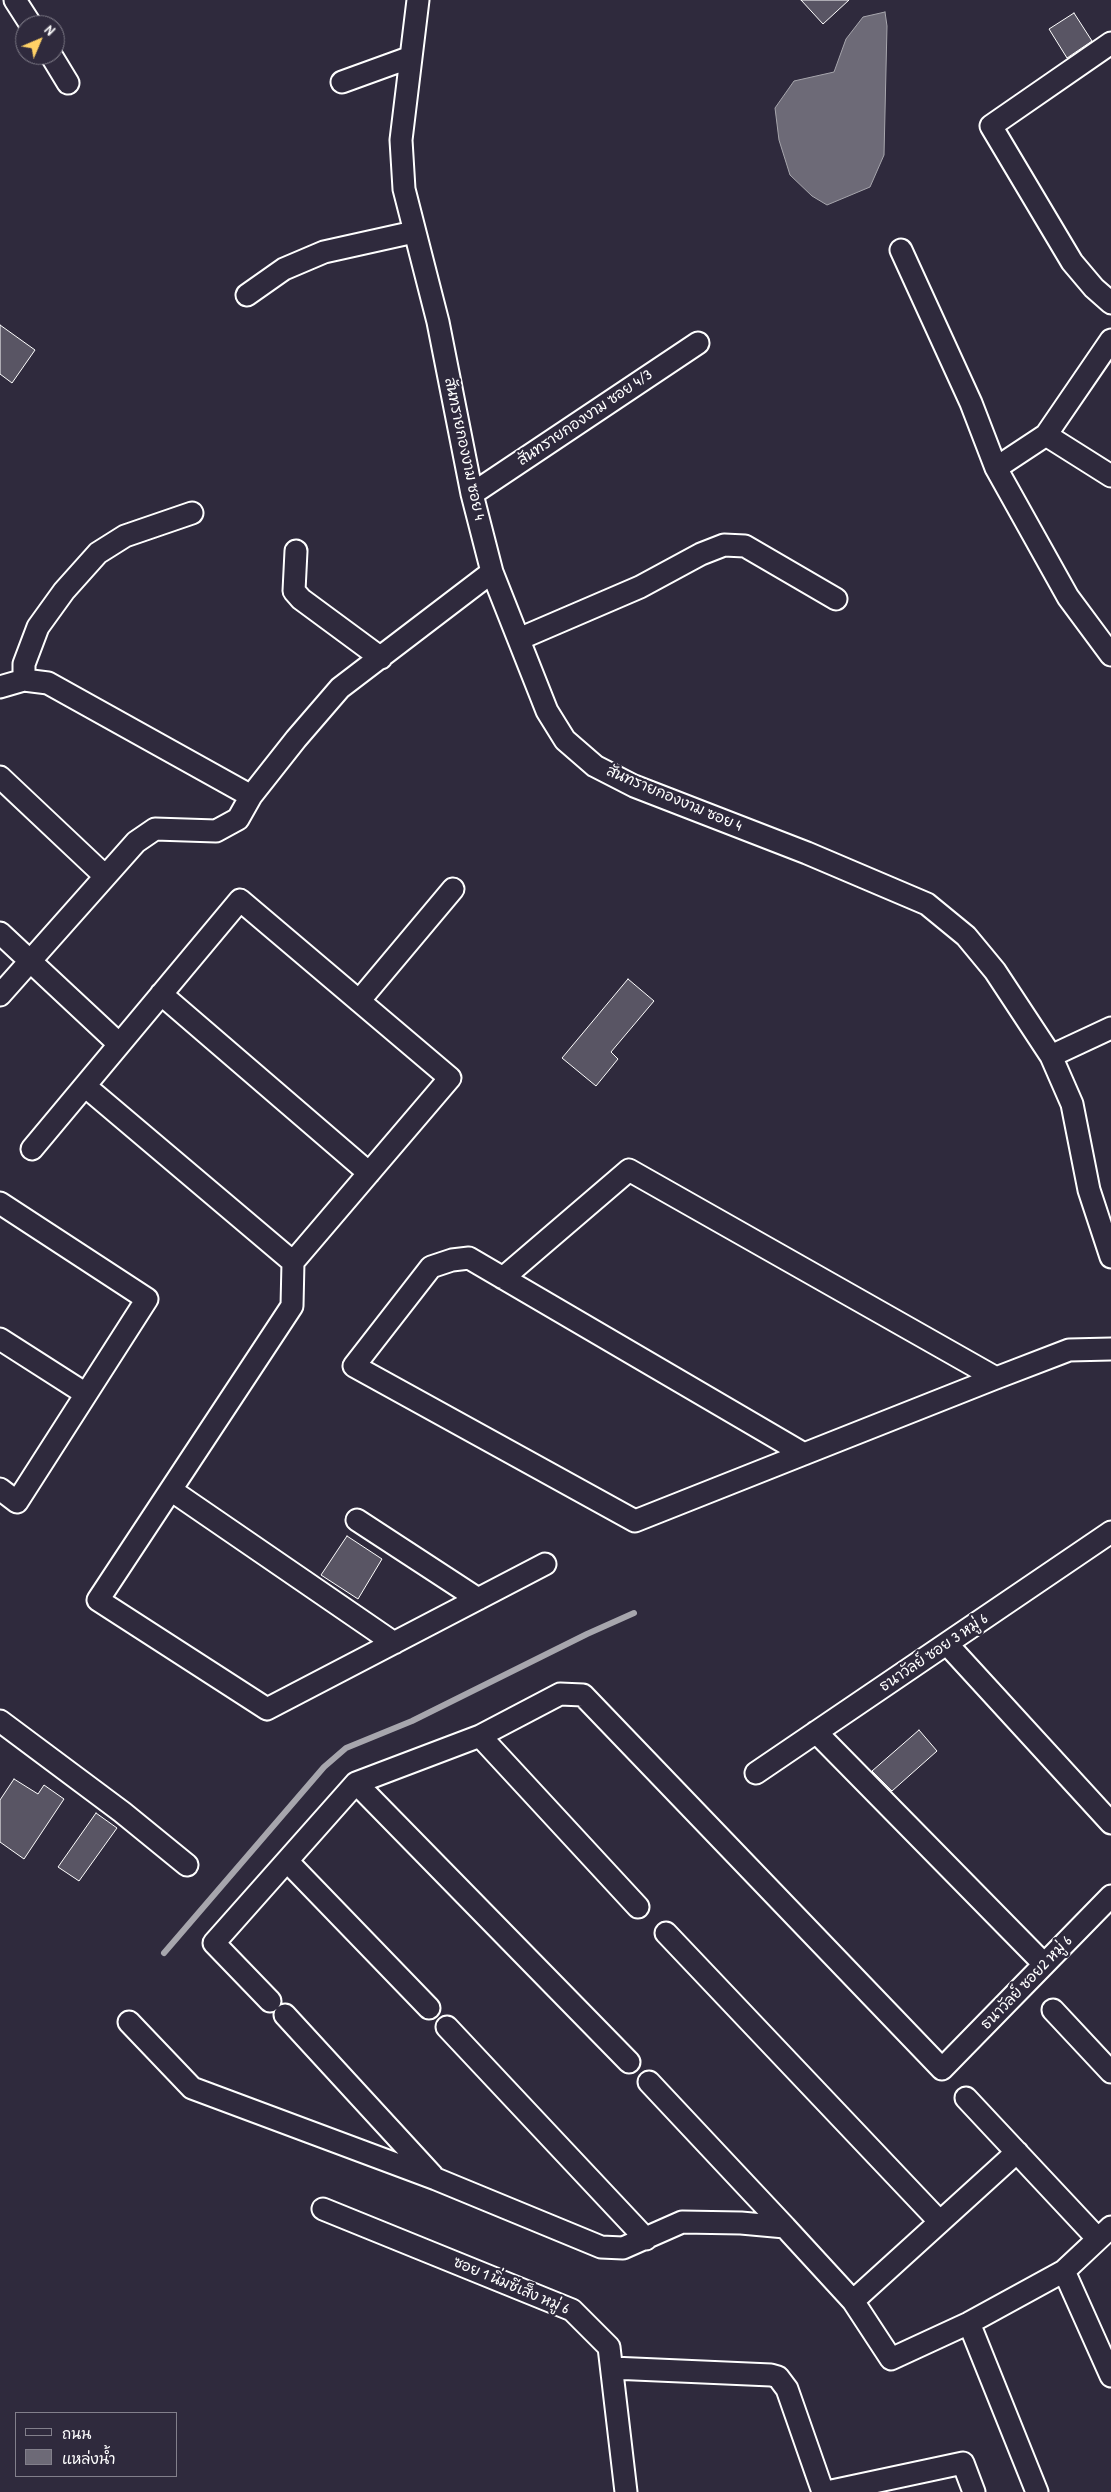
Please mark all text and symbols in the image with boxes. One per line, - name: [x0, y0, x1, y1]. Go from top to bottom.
- north arrow: [15, 15, 65, 65]
- text: N: [41, 20, 60, 39]
- street label: สันทรายกองงาม ซอย 4/3: [514, 366, 656, 470]
- street label: สันทรายกองงาม ซอย 4: [440, 376, 488, 522]
- street label: สันทรายกองงาม ซอย 4: [604, 762, 744, 836]
- street label: ธนาวัลย์ ซอย 3 หมู่ 6: [877, 1610, 991, 1696]
- street label: ธนาวัลย์ ซอย2 หมู่ 6: [978, 1932, 1076, 2034]
- street label: ซอย 1 นิ่มซีเส็ง หมู่ 6: [450, 2253, 572, 2319]
- legend: [15, 2412, 178, 2477]
- text: ถนน: [62, 2423, 91, 2444]
- text: แหล่งน้ำ: [62, 2448, 116, 2469]

